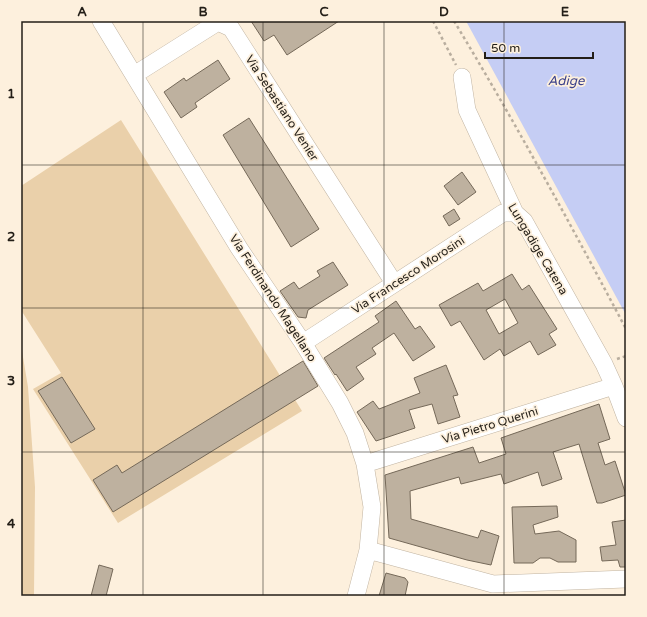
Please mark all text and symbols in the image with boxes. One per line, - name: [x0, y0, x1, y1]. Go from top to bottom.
- text: A: [77, 4, 87, 20]
- text: B: [198, 4, 208, 20]
- text: C: [319, 4, 329, 20]
- text: D: [439, 4, 449, 20]
- text: E: [561, 4, 569, 20]
- scale bar: [485, 34, 593, 60]
- text: 50 m: [491, 41, 520, 55]
- street label: Via Sebastiano Venier: [243, 52, 322, 164]
- water label: Adige: [548, 73, 585, 89]
- text: 1: [7, 86, 15, 102]
- street label: Lungadige Catena: [505, 201, 571, 297]
- text: 2: [7, 229, 15, 245]
- street label: Via Ferdinando Magellano: [227, 232, 319, 364]
- street label: Via Francesco Morosini: [349, 233, 467, 317]
- text: 3: [7, 373, 15, 389]
- street label: Via Pietro Querini: [440, 404, 540, 446]
- text: 4: [7, 516, 16, 532]

